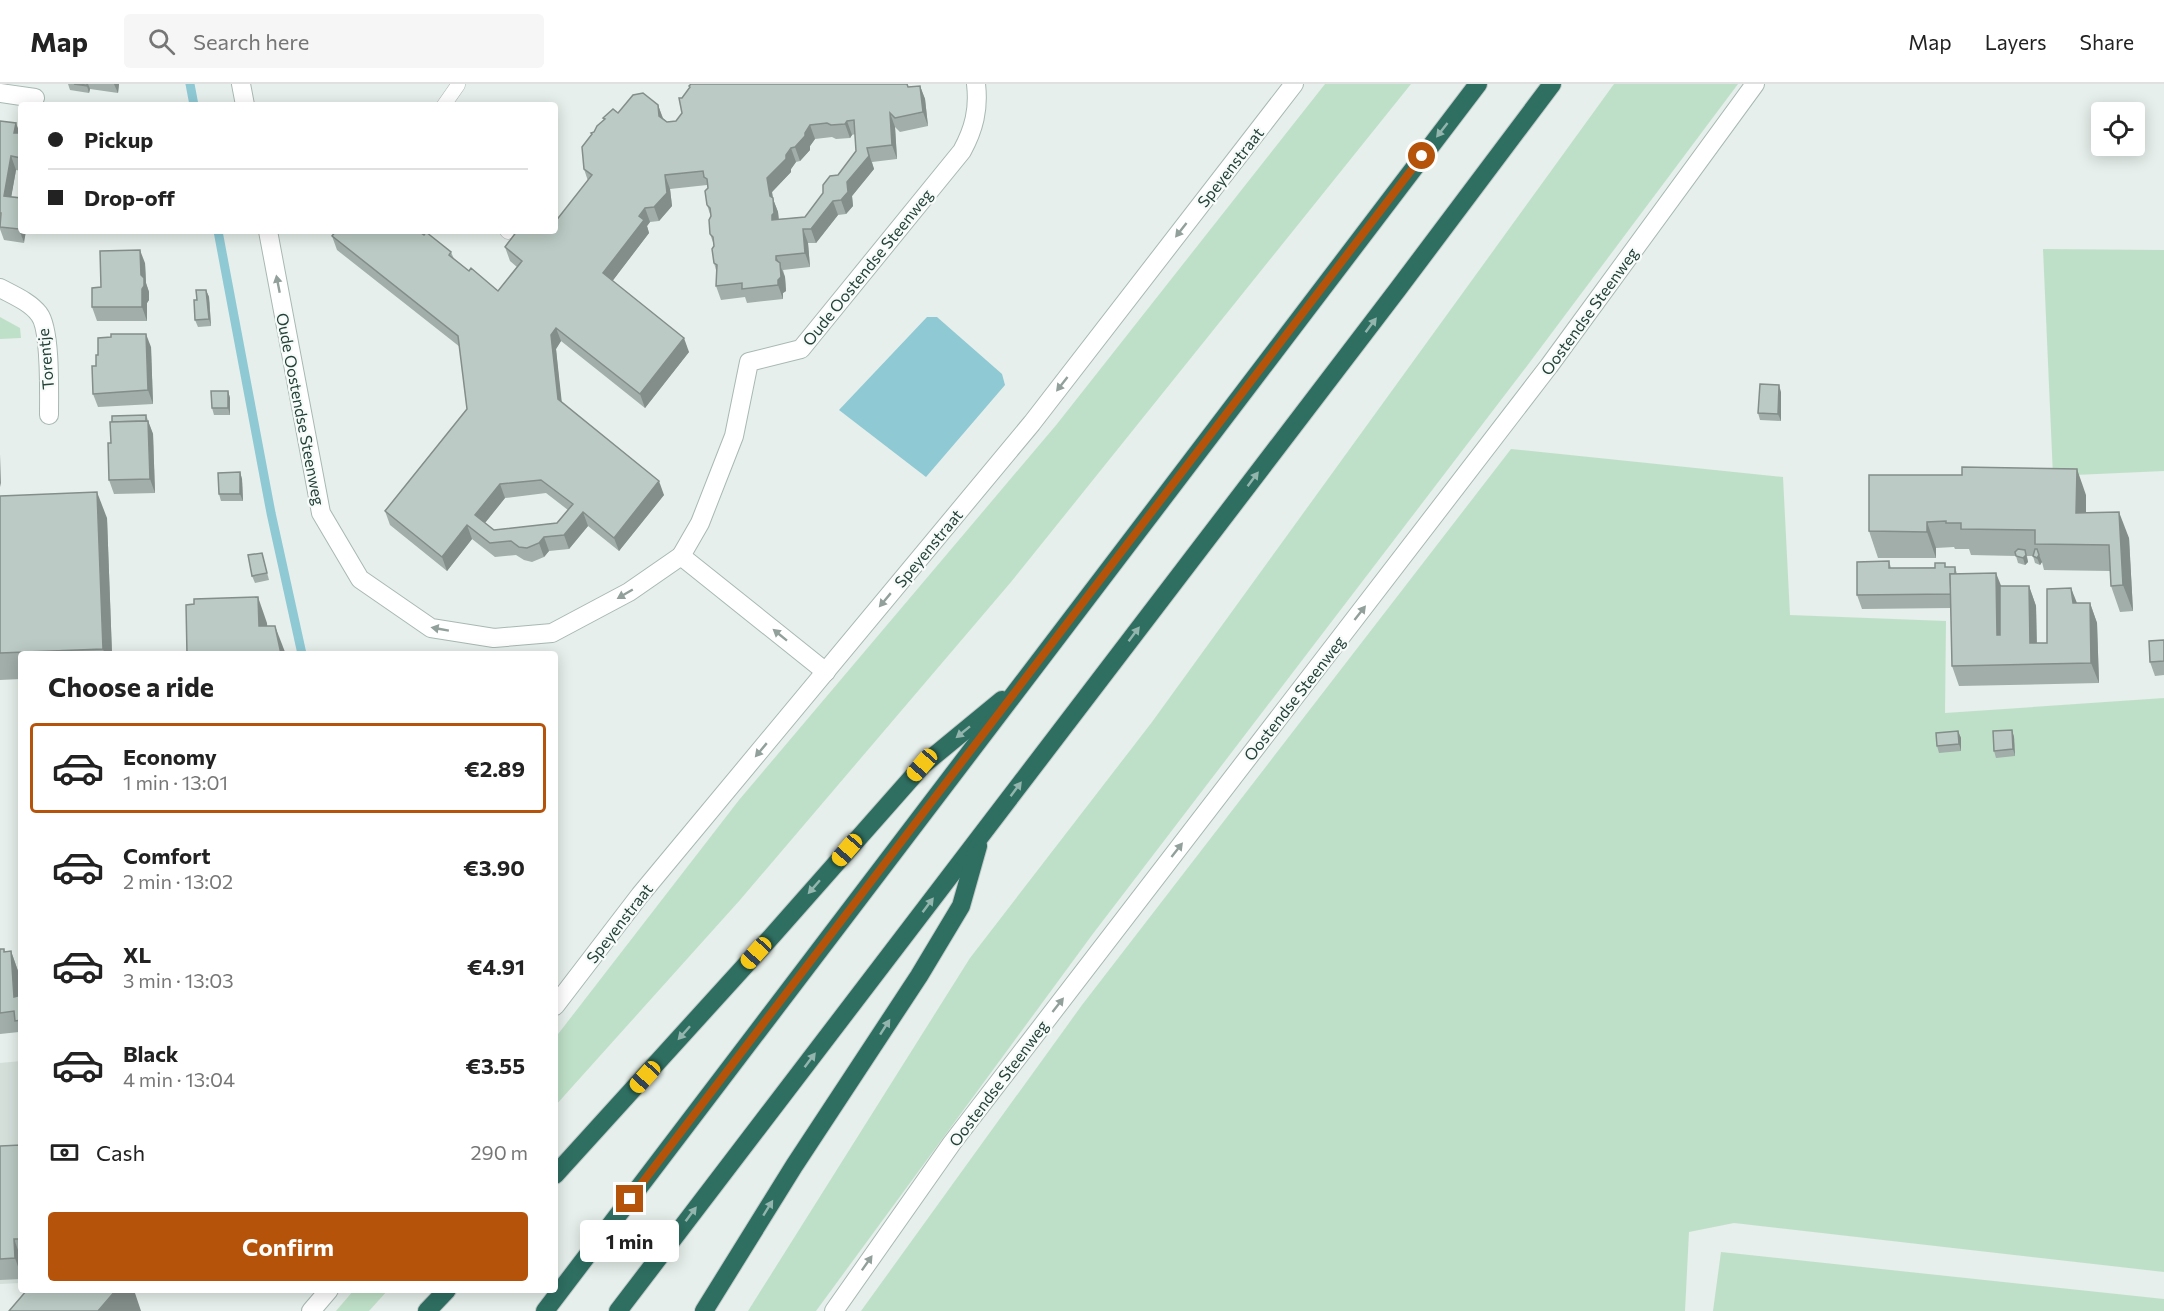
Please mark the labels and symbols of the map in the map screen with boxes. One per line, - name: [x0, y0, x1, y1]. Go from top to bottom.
- street label: Speyenstraat: [1193, 123, 1267, 211]
- one-way arrow: [1437, 123, 1449, 138]
- route start: [1408, 142, 1435, 169]
- street label: Oude Oostendse Steenweg: [798, 185, 936, 349]
- one-way arrow: [1175, 222, 1188, 238]
- street label: Oostendse Steenweg: [1536, 243, 1642, 378]
- one-way arrow: [273, 275, 282, 294]
- street label: Oude Oostendse Steenweg: [273, 311, 329, 507]
- one-way arrow: [1365, 317, 1377, 332]
- street label: Torentje: [33, 328, 57, 390]
- one-way arrow: [1056, 376, 1069, 392]
- one-way arrow: [1246, 472, 1258, 487]
- street label: Speyenstraat: [890, 505, 966, 591]
- one-way arrow: [616, 589, 633, 599]
- one-way arrow: [879, 592, 892, 608]
- one-way arrow: [1353, 605, 1365, 620]
- one-way arrow: [431, 625, 450, 634]
- one-way arrow: [1128, 627, 1140, 642]
- one-way arrow: [773, 629, 788, 642]
- street label: Oostendse Steenweg: [1239, 632, 1349, 764]
- one-way arrow: [955, 725, 971, 738]
- one-way arrow: [754, 742, 767, 758]
- car: [903, 746, 941, 784]
- one-way arrow: [1010, 782, 1022, 797]
- car: [828, 831, 866, 869]
- one-way arrow: [1170, 843, 1182, 858]
- street label: Speyenstraat: [582, 879, 656, 967]
- one-way arrow: [807, 880, 821, 895]
- one-way arrow: [922, 897, 934, 912]
- car: [737, 934, 775, 972]
- one-way arrow: [1052, 997, 1064, 1013]
- street label: Oostendse Steenweg: [944, 1016, 1052, 1150]
- one-way arrow: [880, 1018, 891, 1035]
- one-way arrow: [678, 1025, 691, 1040]
- one-way arrow: [803, 1052, 815, 1067]
- car: [626, 1058, 664, 1096]
- route end: [616, 1185, 643, 1212]
- one-way arrow: [763, 1200, 774, 1216]
- one-way arrow: [685, 1207, 697, 1222]
- callout: 1 min: [580, 1220, 680, 1262]
- one-way arrow: [861, 1256, 873, 1272]

